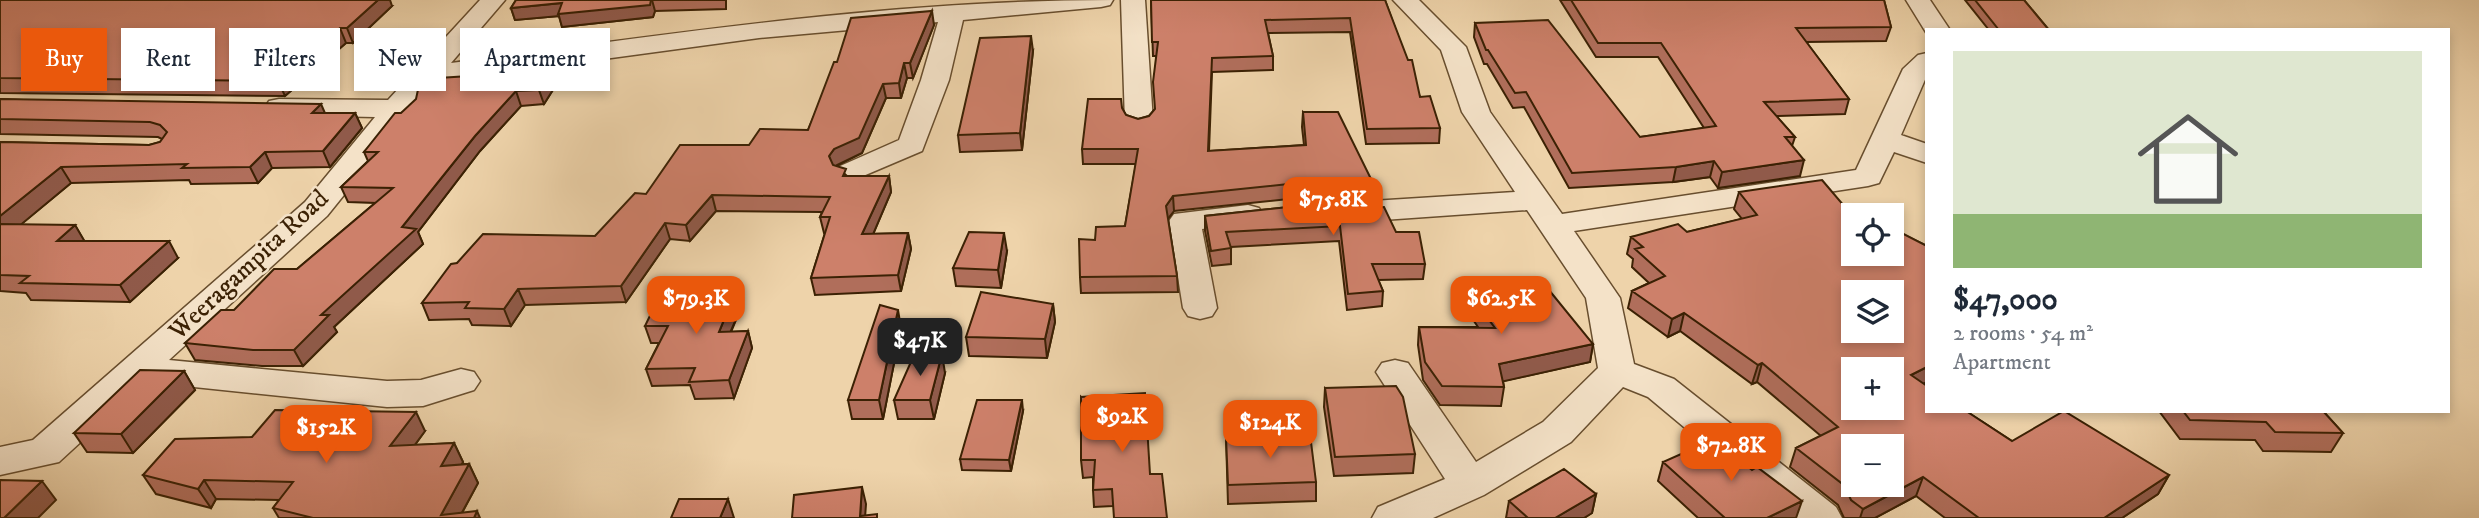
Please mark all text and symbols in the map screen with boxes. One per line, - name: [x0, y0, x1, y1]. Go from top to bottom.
- chip: Buy: [21, 28, 107, 91]
- chip: Rent: [121, 28, 215, 91]
- chip: Filters: [229, 28, 340, 91]
- chip: New: [354, 28, 446, 91]
- chip: Apartment: [460, 28, 610, 91]
- icon: home: [2125, 96, 2251, 222]
- pin: $75.8K: [1276, 177, 1390, 237]
- street label: Weeragampita Road: [161, 183, 336, 348]
- text: $75.8K: [1299, 185, 1367, 214]
- map controls: [1841, 203, 1904, 497]
- button: locate: [1841, 203, 1904, 266]
- pin: $79.3K: [639, 276, 753, 336]
- pin: $62.5K: [1444, 276, 1558, 336]
- button: layers: [1841, 280, 1904, 343]
- text: $47,000: [1953, 282, 2058, 319]
- text: $79.3K: [663, 284, 729, 313]
- text: $62.5K: [1467, 284, 1535, 313]
- pin: $47K: [879, 318, 961, 378]
- text: 2 rooms · 54 m²: [1953, 319, 2093, 348]
- text: $47K: [893, 326, 947, 355]
- text: Apartment: [1953, 348, 2051, 377]
- button: +: [1841, 357, 1904, 420]
- pin: $92K: [1081, 394, 1163, 454]
- pin: $124K: [1221, 400, 1319, 460]
- text: $92K: [1096, 402, 1148, 431]
- pin: $152K: [277, 406, 375, 465]
- text: $124K: [1239, 408, 1301, 437]
- text: $152K: [296, 413, 356, 442]
- pin: $72.8K: [1674, 424, 1788, 483]
- text: $72.8K: [1696, 431, 1766, 460]
- button: −: [1841, 434, 1904, 497]

